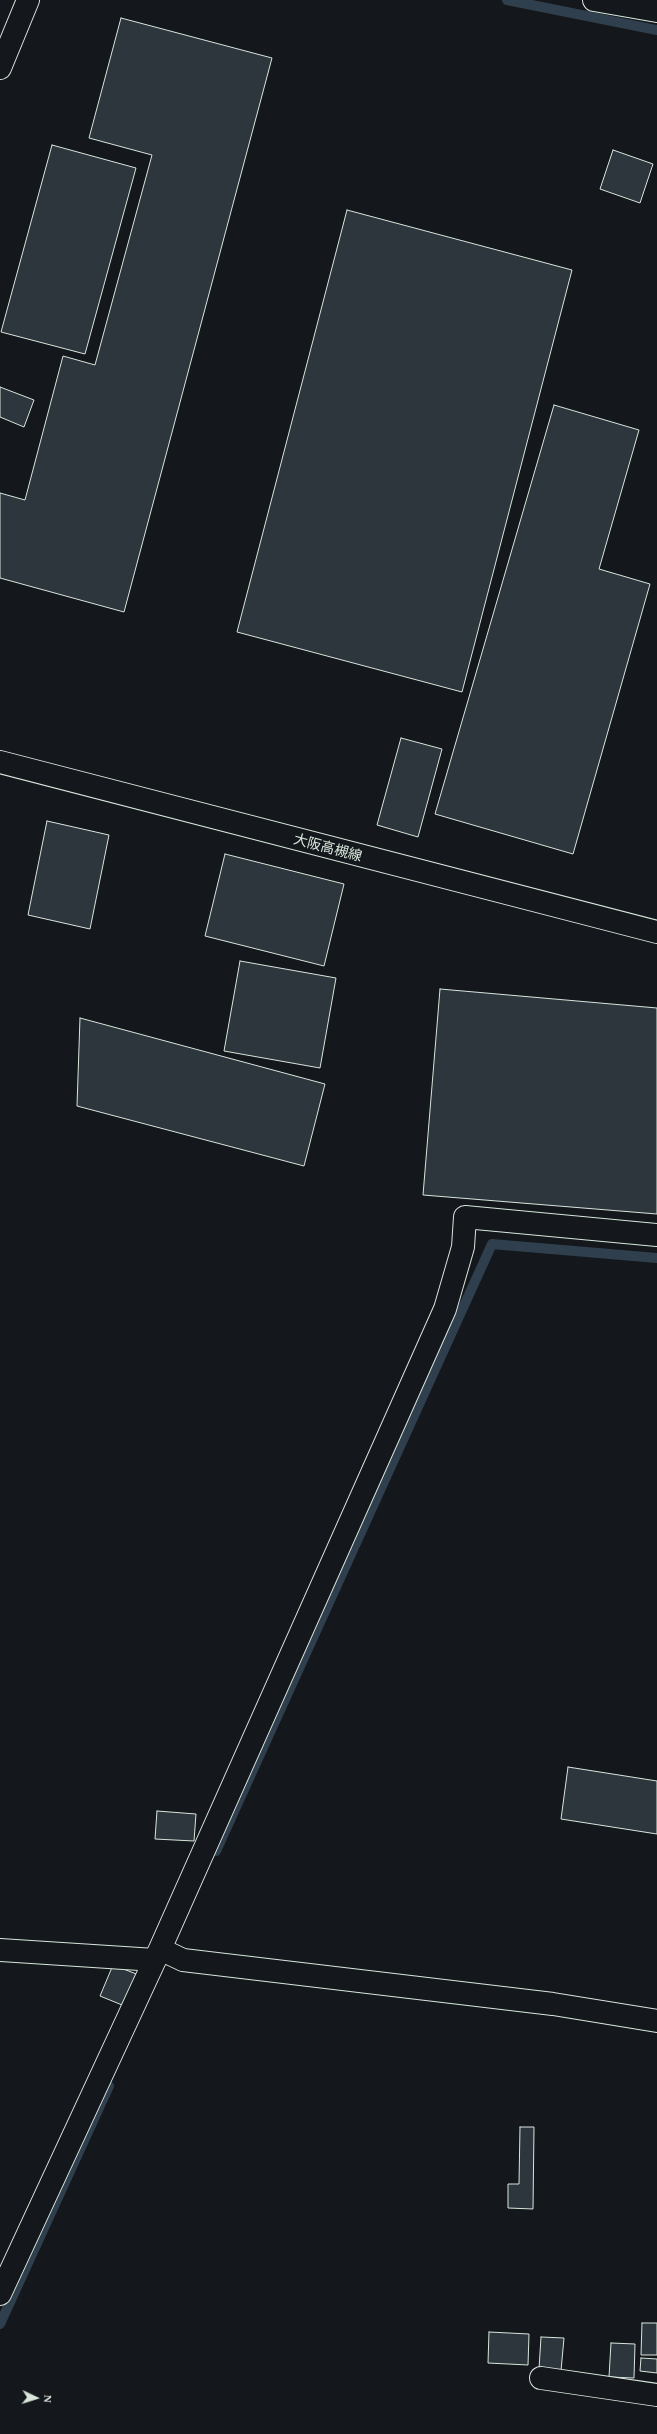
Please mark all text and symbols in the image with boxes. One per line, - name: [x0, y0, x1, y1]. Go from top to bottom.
- street label: 大阪高槻線: [292, 830, 364, 864]
- north arrow: [16, 2378, 56, 2418]
- text: N: [42, 2394, 54, 2403]

